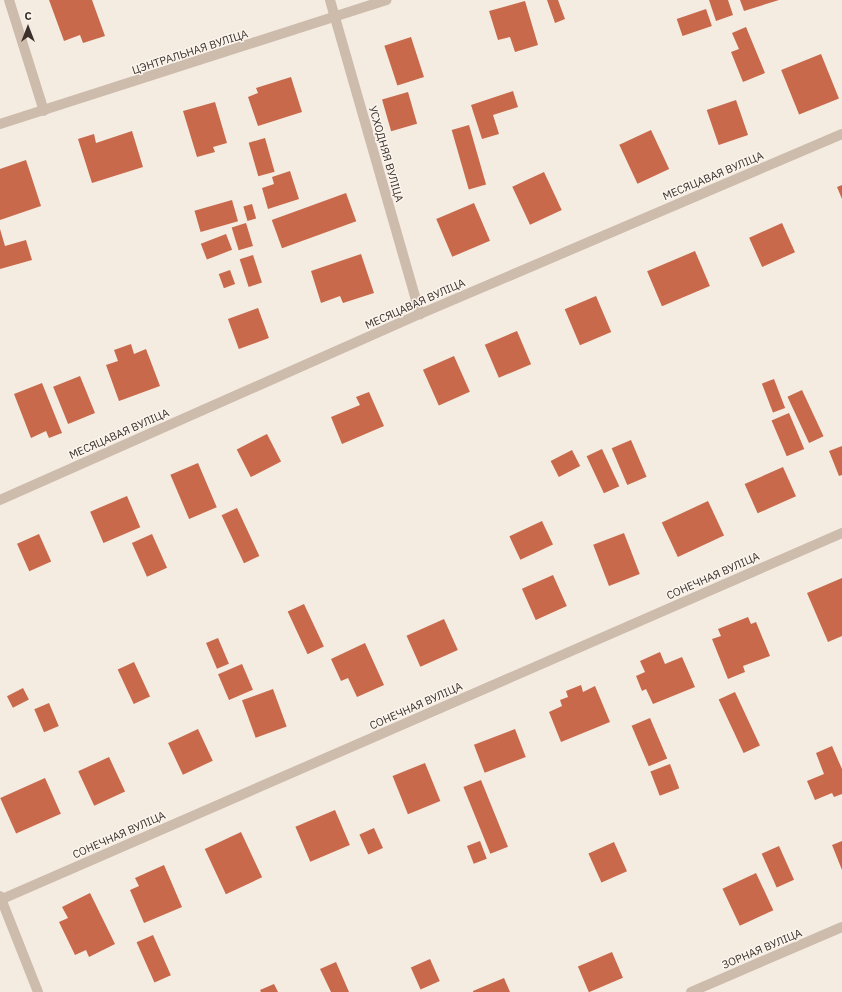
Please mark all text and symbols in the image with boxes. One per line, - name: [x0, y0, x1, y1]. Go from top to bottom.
- north arrow: [8, 8, 48, 48]
- text: С: [24, 9, 32, 23]
- street label: ЦЭНТРАЛЬНАЯ ВУЛІЦА: [130, 27, 250, 77]
- street label: УСХОДНЯЯ ВУЛІЦА: [366, 104, 406, 204]
- street label: МЕСЯЦАВАЯ ВУЛІЦА: [661, 149, 765, 203]
- street label: МЕСЯЦАВАЯ ВУЛІЦА: [363, 276, 467, 332]
- street label: МЕСЯЦАВАЯ ВУЛІЦА: [67, 406, 171, 462]
- street label: СОНЕЧНАЯ ВУЛІЦА: [665, 550, 761, 602]
- street label: СОНЕЧНАЯ ВУЛІЦА: [368, 680, 464, 732]
- street label: СОНЕЧНАЯ ВУЛІЦА: [71, 809, 167, 861]
- street label: ЗОРНАЯ ВУЛІЦА: [720, 926, 804, 972]

